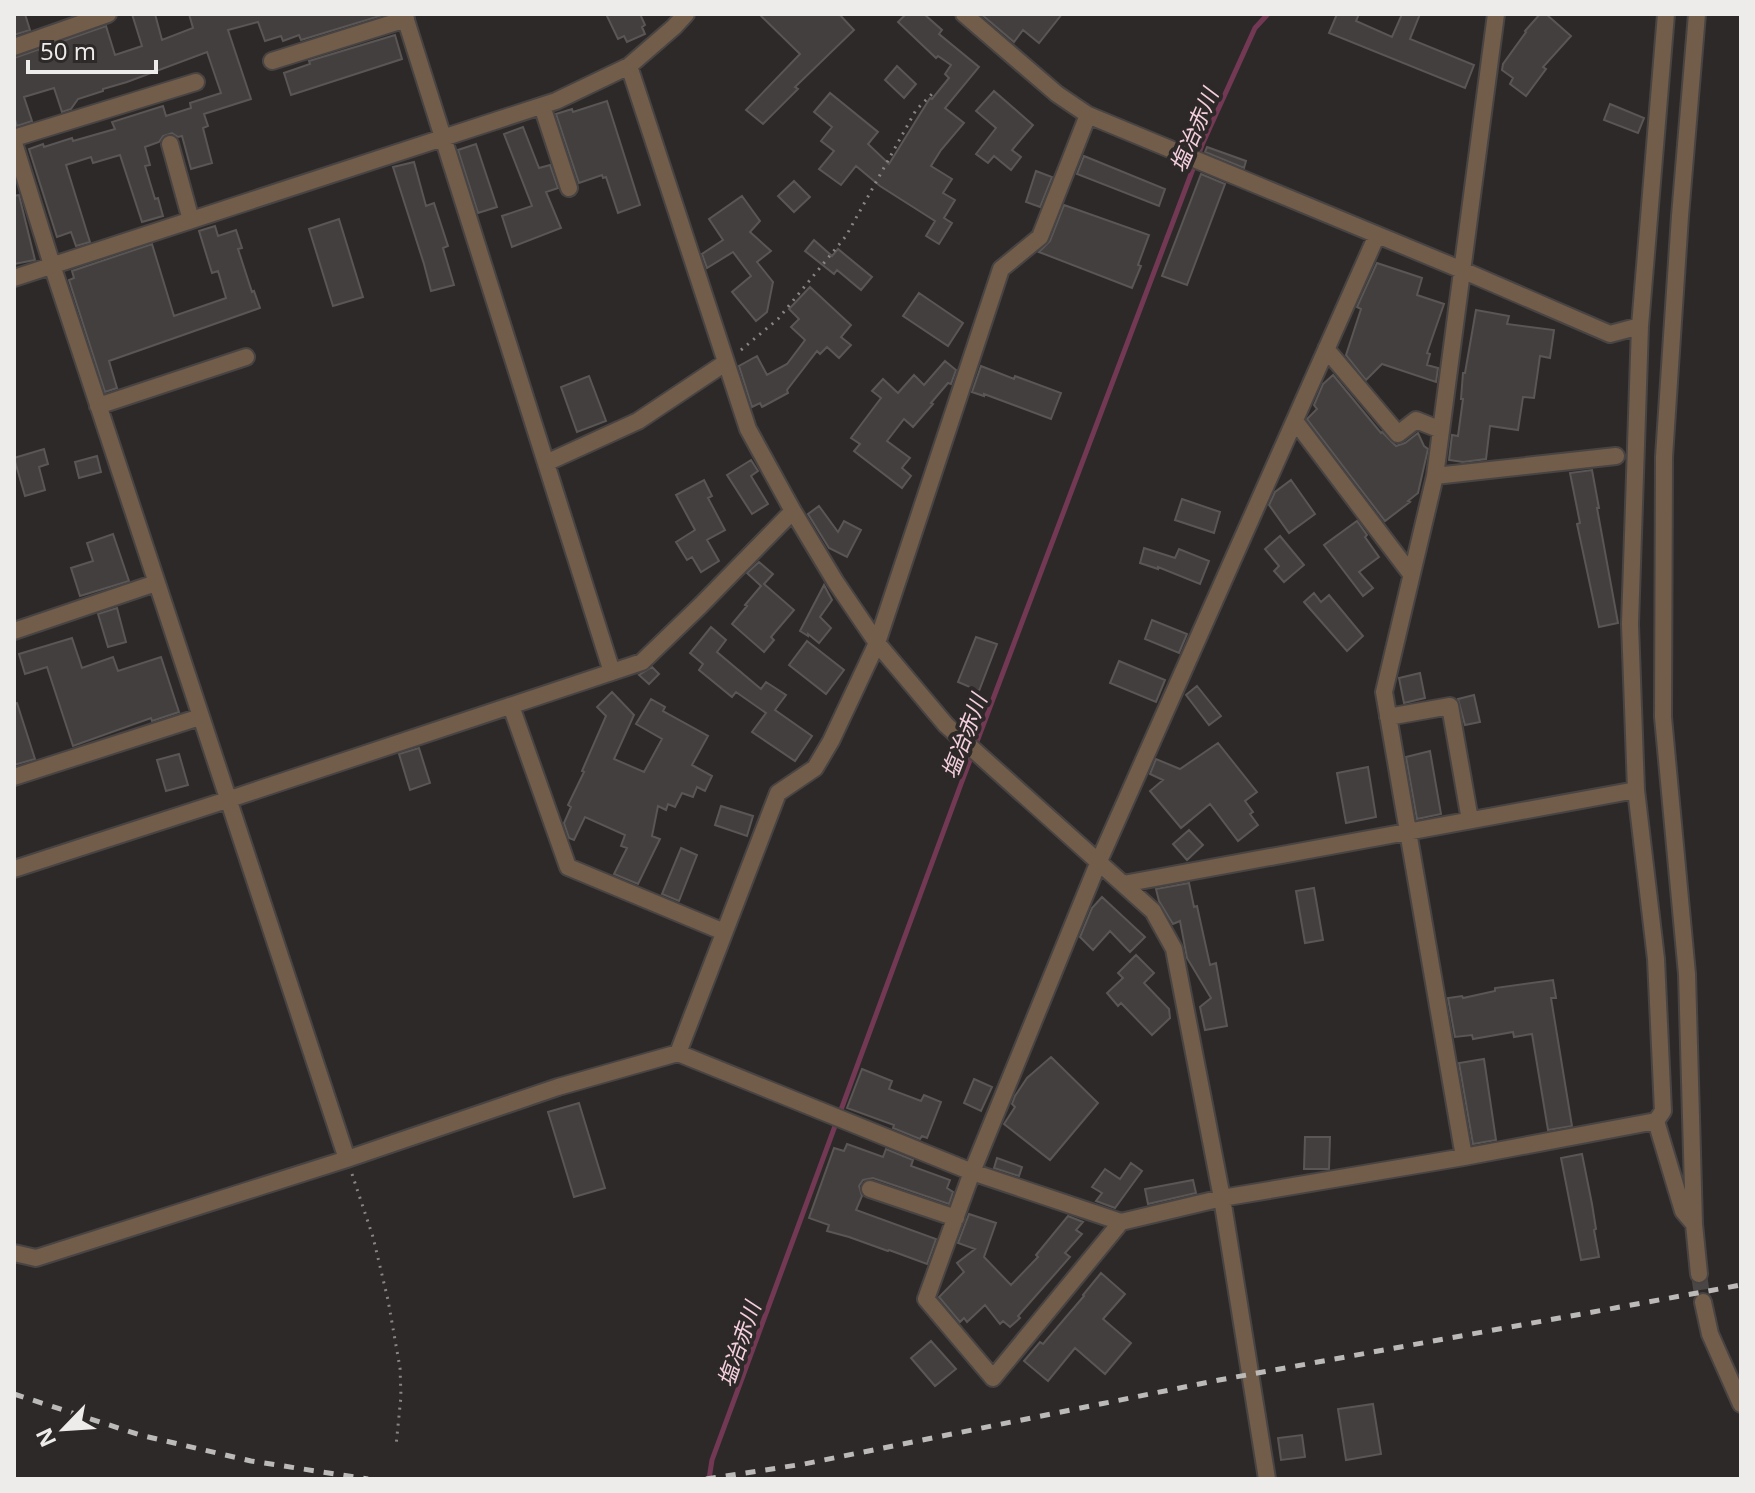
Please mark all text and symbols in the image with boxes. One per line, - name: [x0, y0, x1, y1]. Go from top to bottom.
- scale bar: [28, 24, 156, 74]
- text: 50 m: [40, 34, 96, 67]
- water label: 塩冶赤川: [1162, 82, 1225, 176]
- water label: 塩冶赤川: [933, 688, 993, 782]
- water label: 塩冶赤川: [709, 1296, 767, 1390]
- north arrow: [24, 1389, 104, 1469]
- text: N: [28, 1423, 62, 1452]

